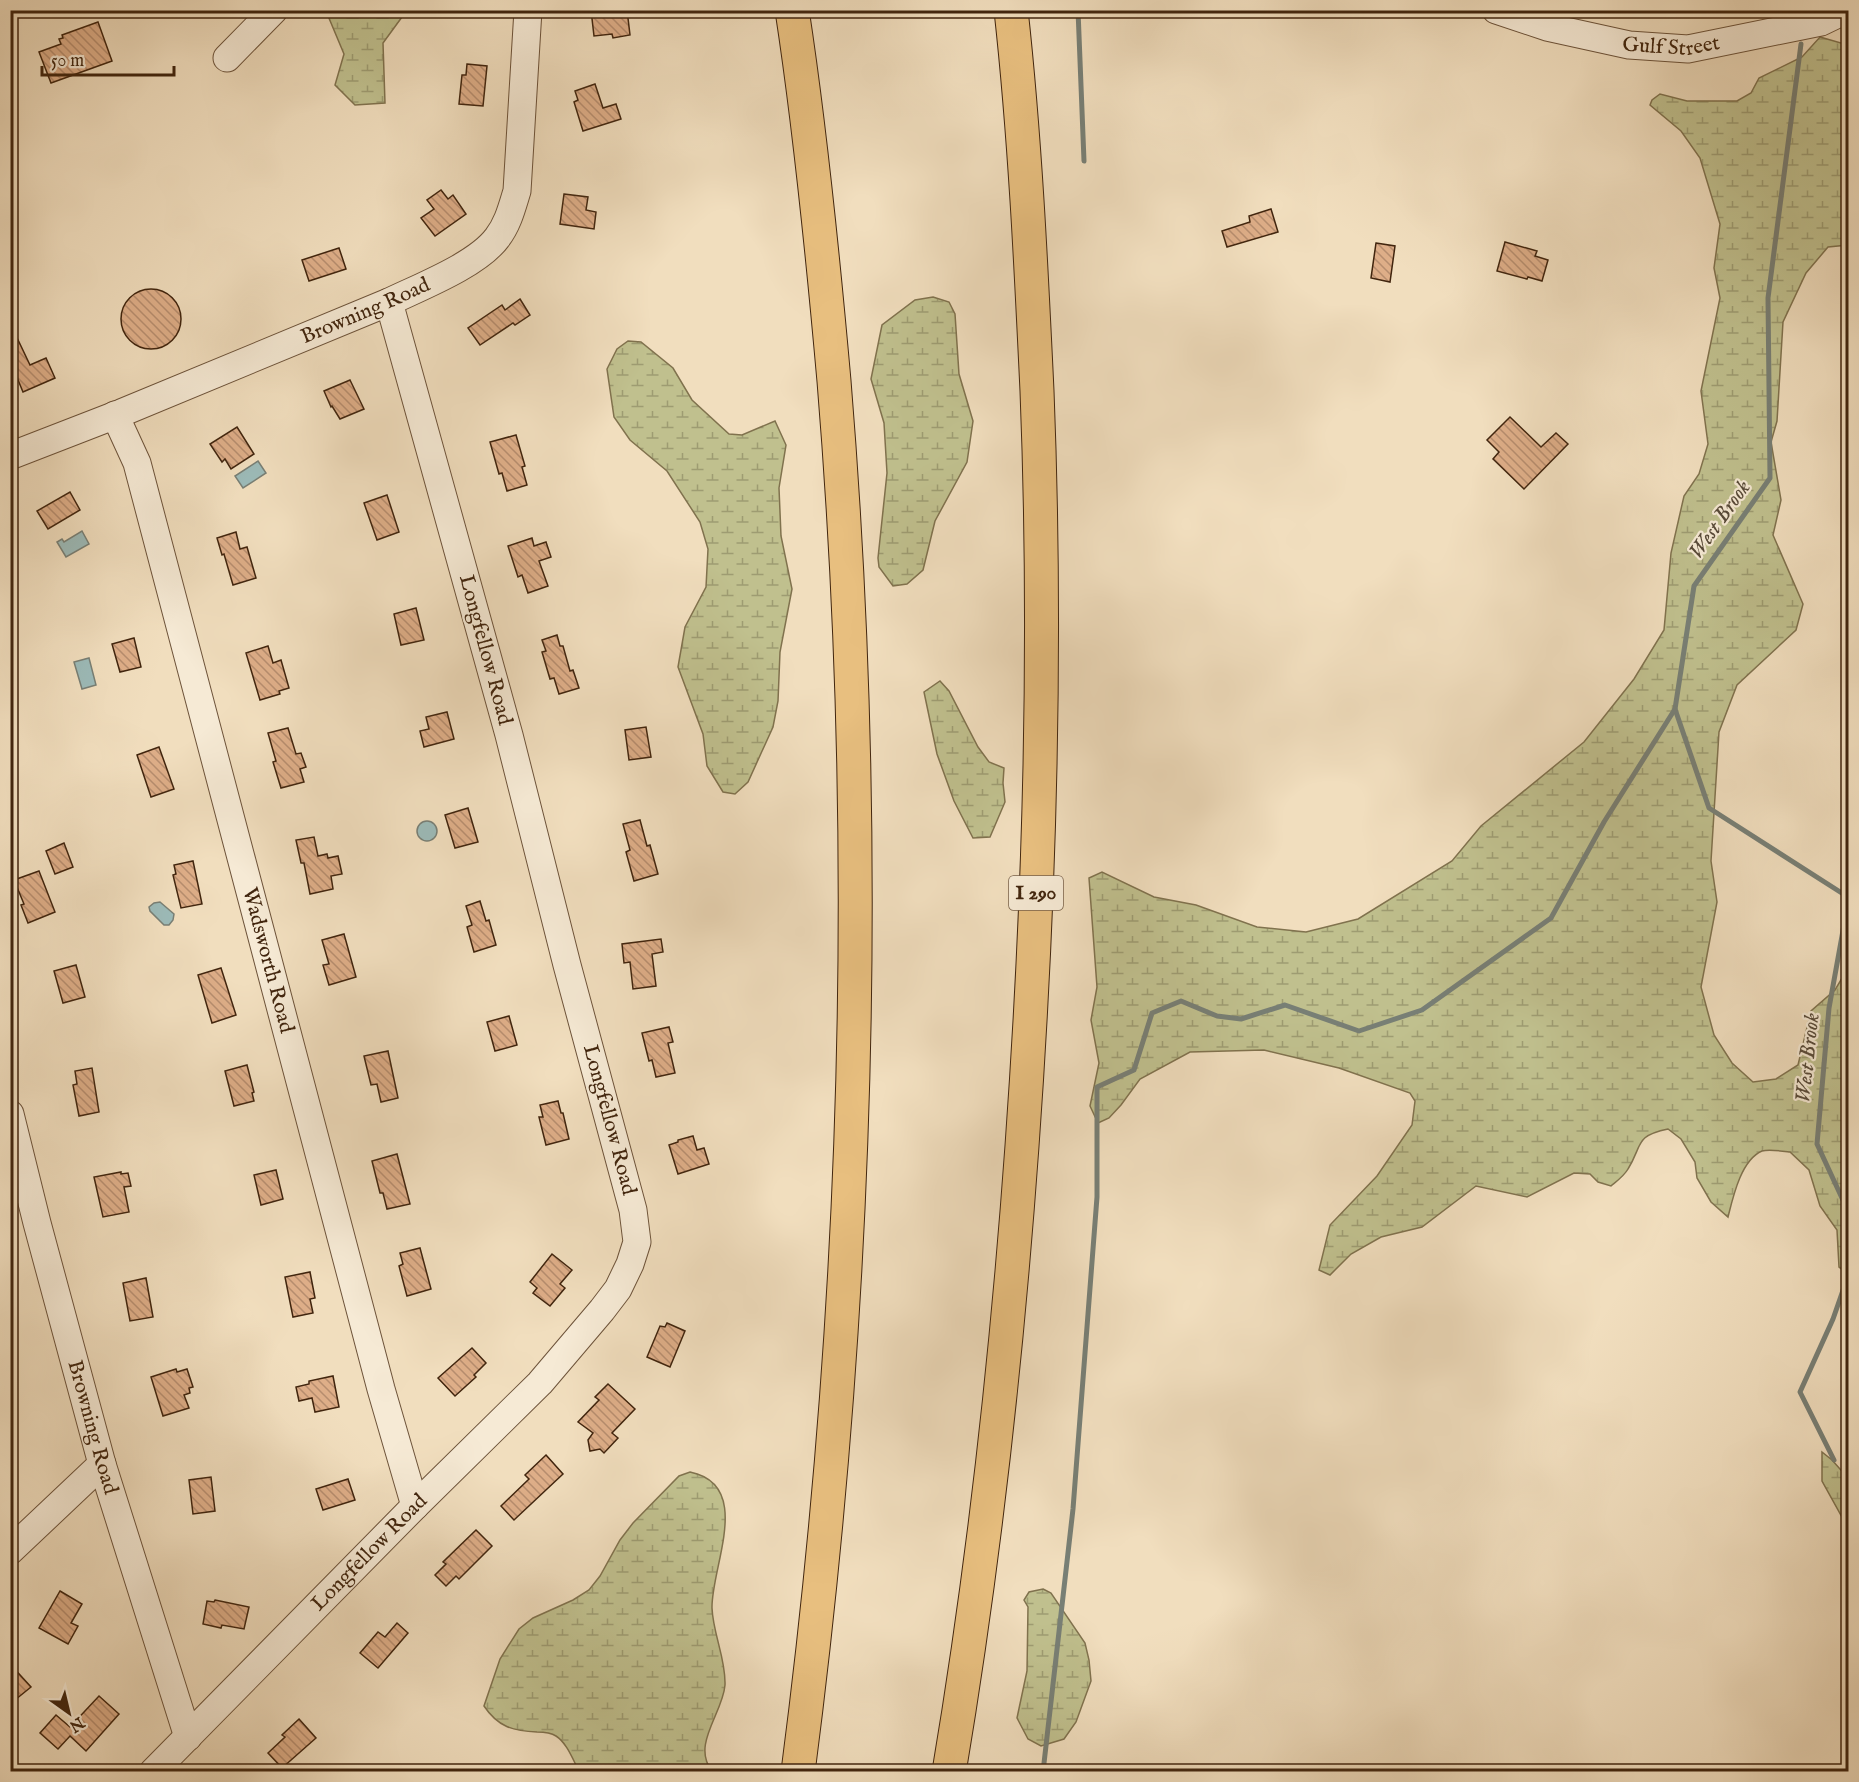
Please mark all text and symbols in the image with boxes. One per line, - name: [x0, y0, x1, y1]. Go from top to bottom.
- street label: Gulf Street: [1621, 29, 1722, 63]
- scale bar: [42, 39, 174, 77]
- text: 50 m: [51, 50, 84, 73]
- street label: Browning Road: [297, 271, 435, 350]
- water label: West Brook: [1683, 475, 1757, 565]
- street label: Longfellow Road: [452, 572, 518, 729]
- road number: I 290: [1009, 876, 1063, 910]
- street label: Wadsworth Road: [236, 884, 300, 1037]
- water label: West Brook: [1789, 1011, 1827, 1104]
- street label: Longfellow Road: [576, 1042, 642, 1199]
- street label: Browning Road: [61, 1357, 124, 1498]
- street label: Longfellow Road: [305, 1487, 434, 1617]
- north arrow: [39, 1683, 99, 1743]
- text: N: [65, 1711, 88, 1736]

